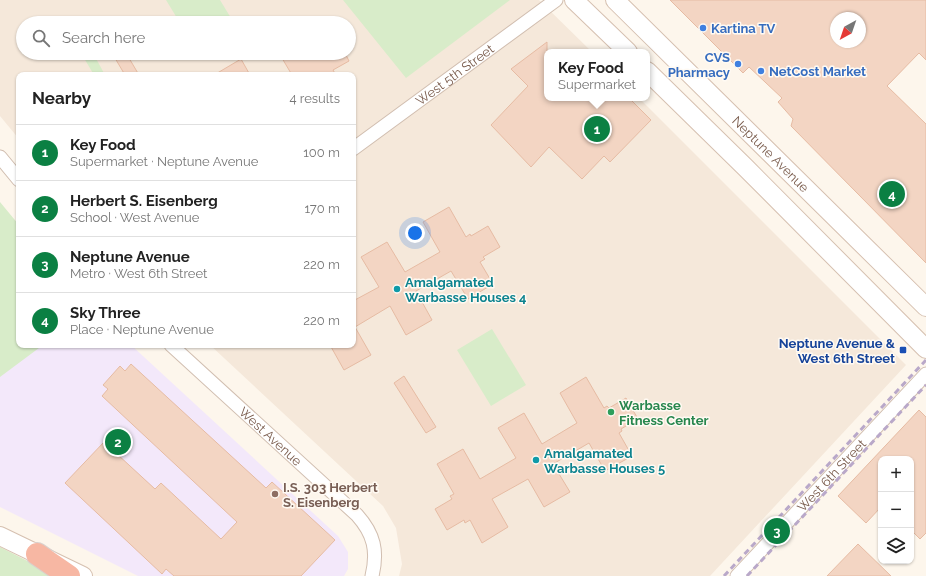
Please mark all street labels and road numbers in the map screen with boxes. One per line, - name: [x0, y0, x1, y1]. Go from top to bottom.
- street label: West 5th Street: [413, 41, 497, 108]
- street label: Neptune Avenue: [729, 113, 812, 195]
- street label: West Avenue: [236, 404, 305, 469]
- street label: West 6th Street: [794, 436, 870, 515]

